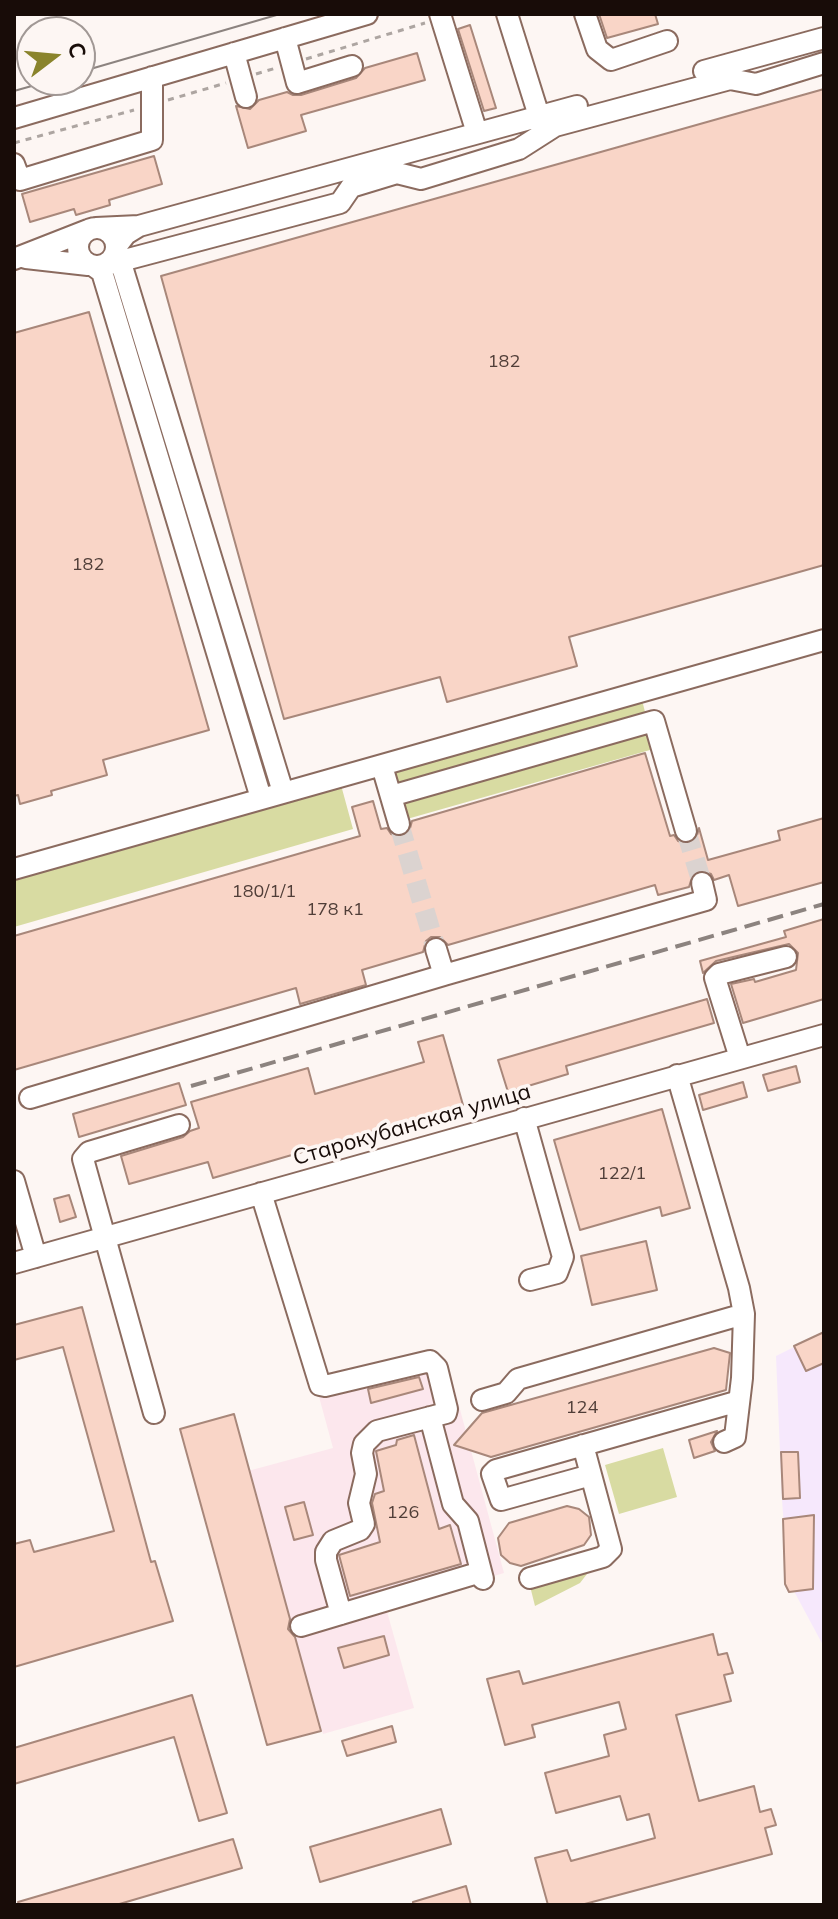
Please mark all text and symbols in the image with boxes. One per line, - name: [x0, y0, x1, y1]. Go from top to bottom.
- north arrow: [16, 16, 96, 96]
- text: С: [62, 39, 93, 61]
- house number: 182: [488, 351, 520, 373]
- house number: 182: [72, 554, 104, 576]
- house number: 180/1/1: [232, 881, 296, 903]
- house number: 178 к1: [306, 899, 364, 921]
- street label: Старокубанская улица: [290, 1078, 534, 1172]
- house number: 122/1: [598, 1163, 646, 1185]
- house number: 124: [566, 1397, 598, 1419]
- house number: 126: [387, 1502, 419, 1524]

